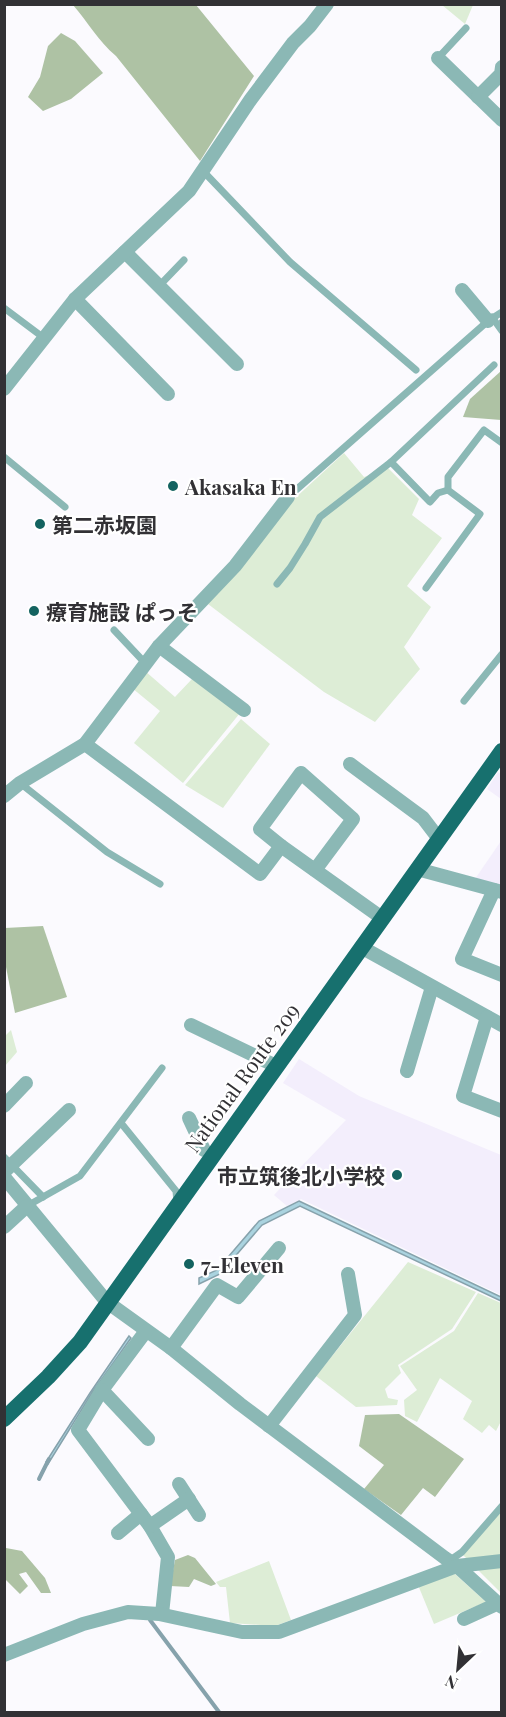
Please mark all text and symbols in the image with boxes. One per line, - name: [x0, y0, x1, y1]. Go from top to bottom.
- place label: Akasaka En: [184, 472, 297, 500]
- marker: Akasaka En: [166, 479, 180, 493]
- place label: 第二赤坂園: [52, 510, 157, 538]
- marker: 第二赤坂園: [33, 517, 47, 531]
- place label: 療育施設 ぱっそ: [46, 597, 198, 625]
- marker: 療育施設 ぱっそ: [27, 604, 41, 618]
- street label: National Route 209: [177, 997, 305, 1157]
- place label: 市立筑後北小学校: [217, 1161, 385, 1189]
- marker: 市立筑後北小学校: [390, 1168, 404, 1182]
- place label: 7-Eleven: [201, 1250, 284, 1278]
- marker: 7-Eleven: [182, 1257, 196, 1271]
- north arrow: [428, 1639, 488, 1699]
- text: N: [441, 1671, 461, 1695]

